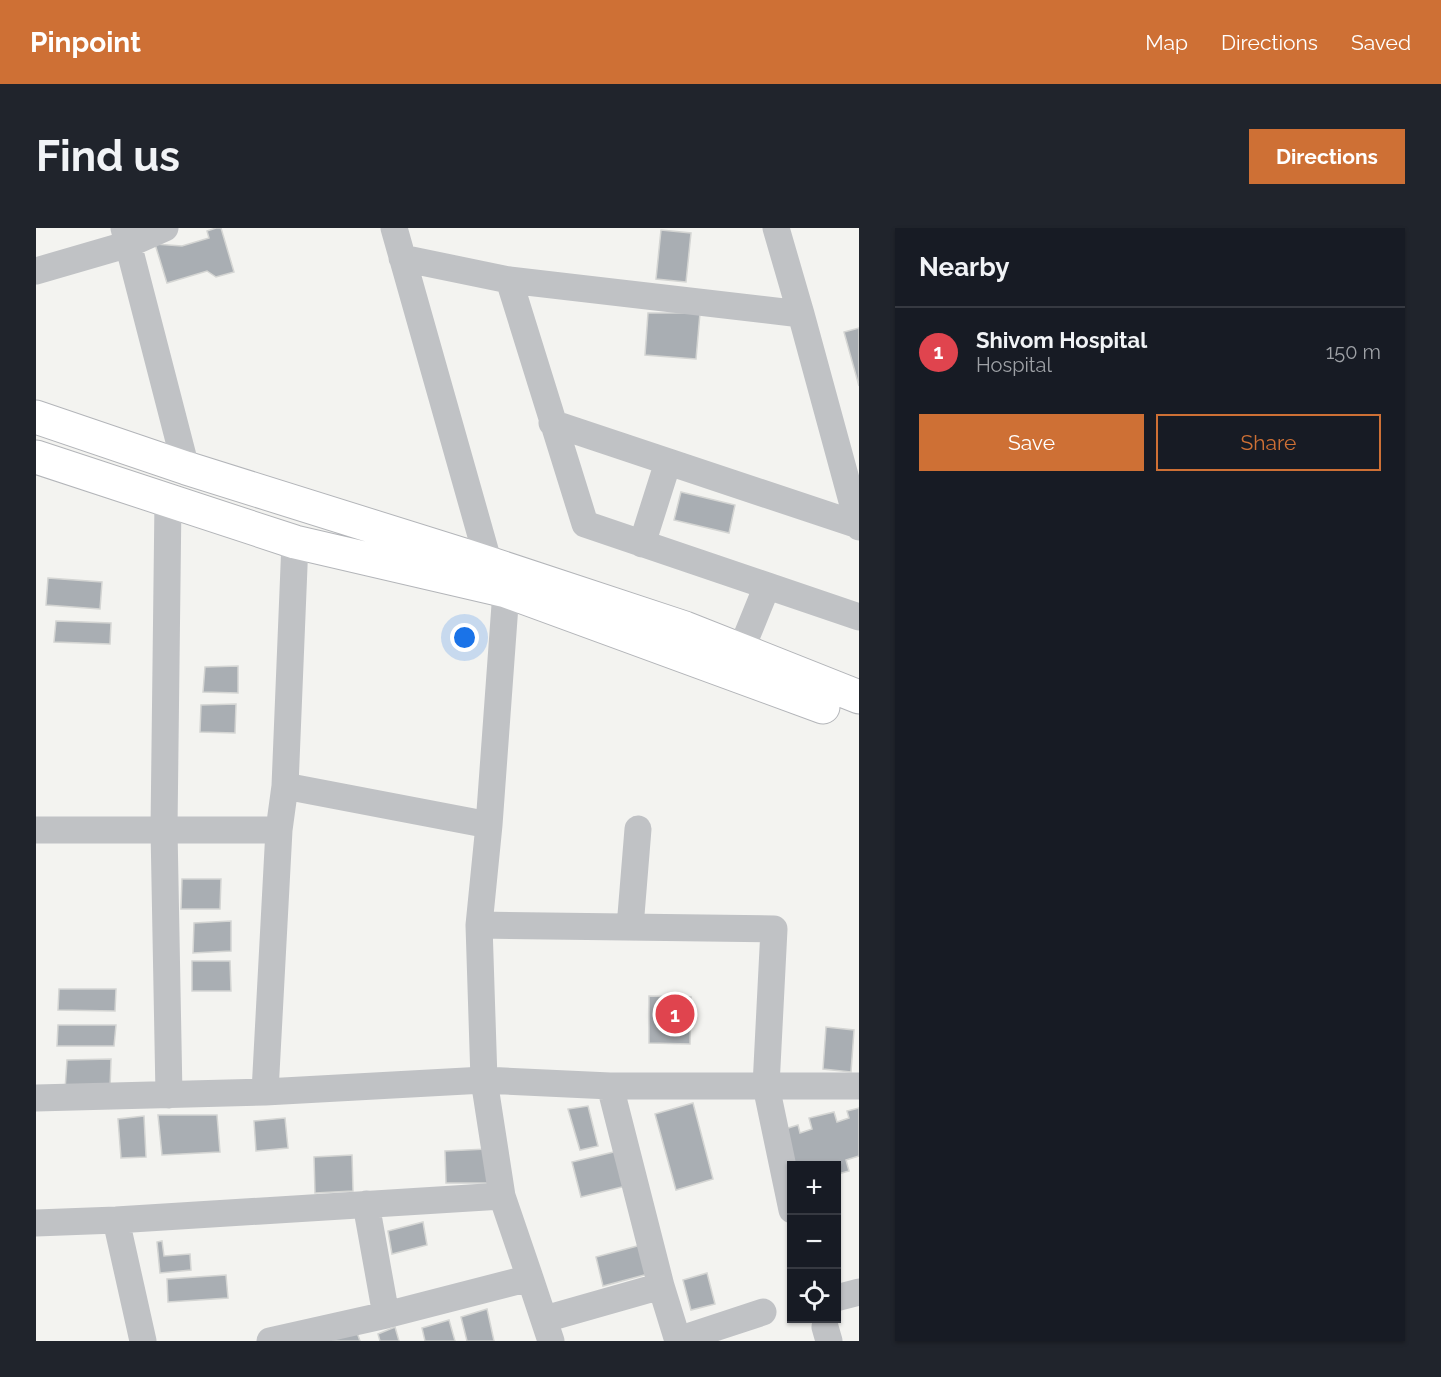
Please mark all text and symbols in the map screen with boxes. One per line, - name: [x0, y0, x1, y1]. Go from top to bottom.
- text: Pinpoint: [30, 26, 141, 59]
- text: Map: [1145, 30, 1188, 55]
- text: Directions: [1221, 30, 1318, 55]
- text: Saved: [1351, 30, 1411, 55]
- button: Directions: [1249, 129, 1405, 184]
- text: Find us: [36, 132, 180, 181]
- text: Nearby: [919, 252, 1009, 282]
- text: Shivom Hospital: [976, 327, 1147, 353]
- text: 1: [934, 340, 943, 364]
- text: 150 m: [1326, 340, 1381, 364]
- text: Hospital: [976, 353, 1052, 377]
- button: Save: [919, 414, 1144, 471]
- button: Share: [1156, 414, 1381, 471]
- your location: [450, 623, 479, 652]
- pin: 1: [656, 992, 694, 1036]
- map controls: [787, 1161, 841, 1323]
- button: +: [787, 1161, 841, 1215]
- button: −: [787, 1215, 841, 1269]
- button: locate: [787, 1269, 841, 1323]

